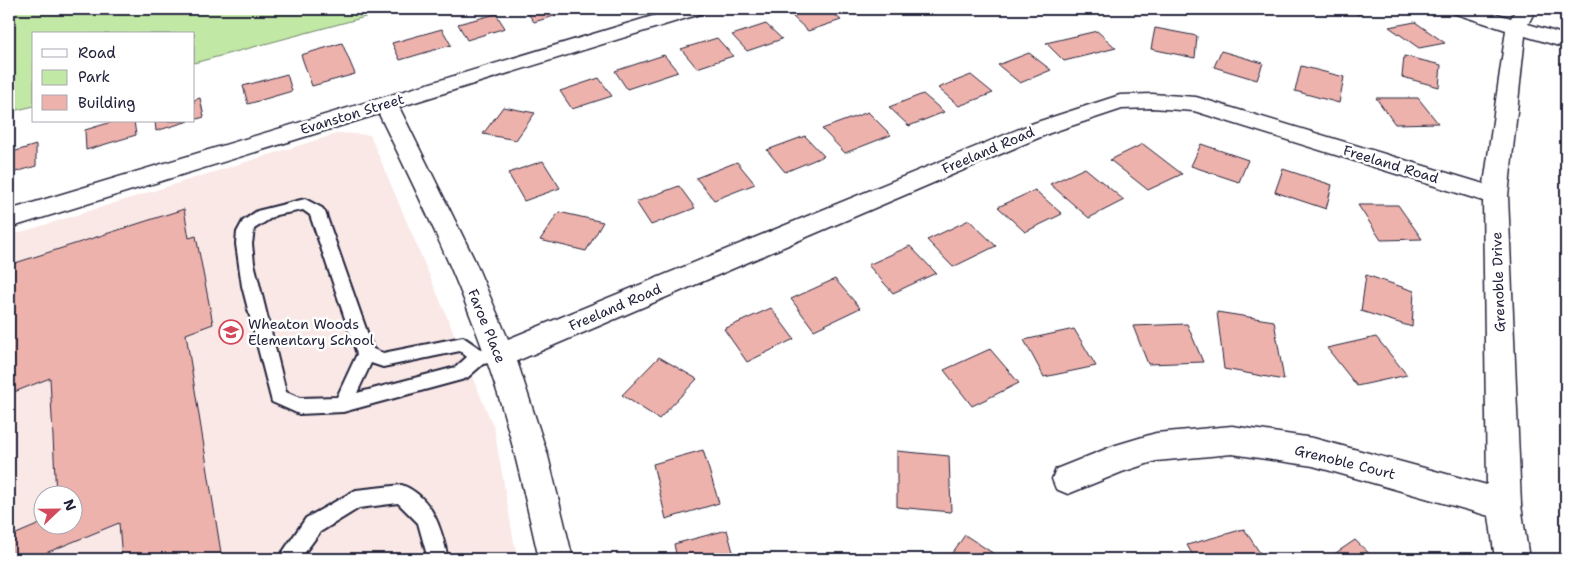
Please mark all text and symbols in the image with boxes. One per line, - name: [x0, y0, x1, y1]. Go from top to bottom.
- legend: [32, 32, 195, 122]
- text: Road: [78, 43, 116, 63]
- text: Park: [78, 67, 110, 87]
- street label: Evanston Street: [298, 90, 406, 138]
- text: Building: [78, 93, 135, 113]
- street label: Freeland Road: [939, 122, 1037, 178]
- street label: Freeland Road: [1341, 141, 1441, 187]
- street label: Grenoble Drive: [1487, 231, 1509, 333]
- street label: Freeland Road: [566, 279, 664, 335]
- street label: Faroe Place: [464, 286, 510, 366]
- place label: Wheaton Woods Elementary School: [248, 315, 375, 349]
- school or university icon: Wheaton Woods Elementary School: [218, 319, 244, 345]
- street label: Grenoble Court: [1293, 441, 1397, 483]
- north arrow: [32, 486, 82, 536]
- text: N: [60, 497, 80, 514]

